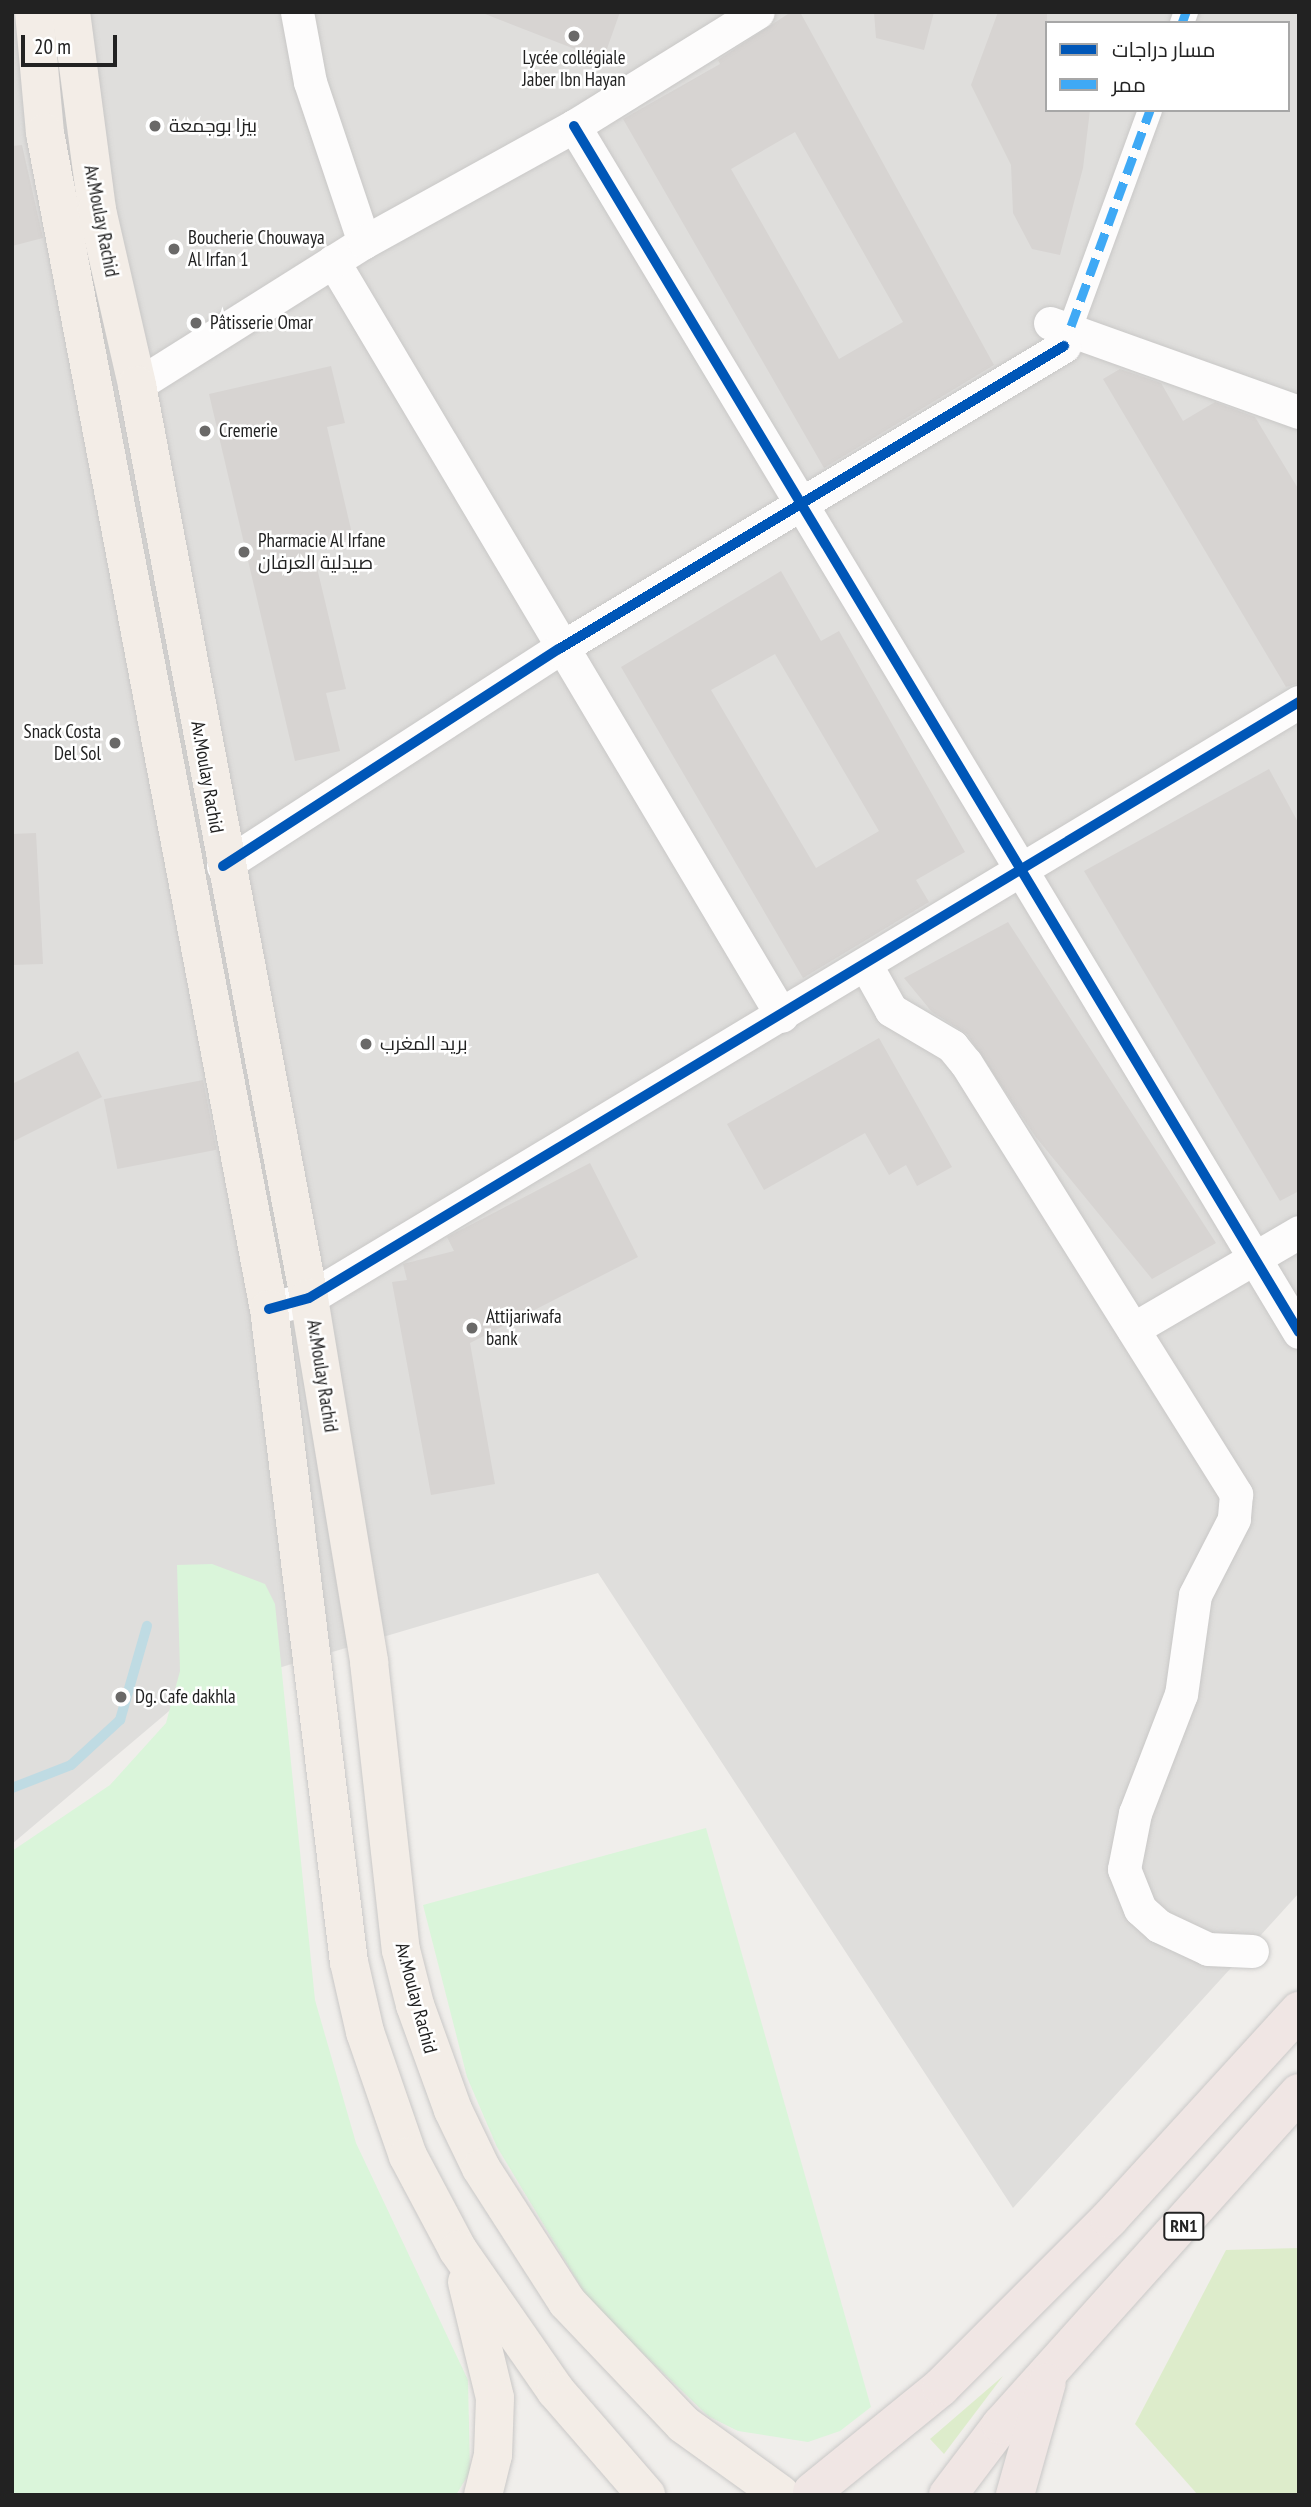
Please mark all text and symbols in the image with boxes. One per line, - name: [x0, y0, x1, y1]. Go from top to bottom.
- scale bar: [24, 21, 121, 65]
- legend: [1045, 21, 1290, 112]
- marker: Lycée collégiale Jaber Ibn Hayan: [566, 28, 582, 44]
- text: 20 m: [34, 33, 71, 60]
- text: مسار دراجات: [1112, 36, 1215, 63]
- place label: Lycée collégiale Jaber Ibn Hayan: [522, 47, 626, 91]
- text: ممر: [1112, 71, 1146, 98]
- place label: بيزا بوجمعة: [169, 115, 257, 137]
- marker: بيزا بوجمعة: [147, 118, 163, 134]
- street label: Av.Moulay Rachid: [79, 163, 123, 279]
- place label: Boucherie Chouwaya Al Irfan 1: [188, 227, 325, 271]
- marker: Boucherie Chouwaya Al Irfan 1: [166, 241, 182, 257]
- place label: Pâtisserie Omar: [210, 312, 313, 334]
- marker: Pâtisserie Omar: [188, 315, 204, 331]
- place label: Cremerie: [219, 420, 278, 442]
- marker: Cremerie: [197, 423, 213, 439]
- place label: Pharmacie Al Irfane صيدلية العرفان: [258, 530, 386, 574]
- marker: Pharmacie Al Irfane صيدلية العرفان: [236, 544, 252, 560]
- street label: Av.Moulay Rachid: [186, 719, 228, 835]
- place label: Snack Costa Del Sol: [23, 721, 101, 765]
- marker: Snack Costa Del Sol: [107, 735, 123, 751]
- place label: بريد المغرب: [380, 1033, 468, 1055]
- marker: بريد المغرب: [358, 1036, 374, 1052]
- place label: Attijariwafa bank: [486, 1306, 562, 1350]
- street label: Av.Moulay Rachid: [302, 1318, 342, 1434]
- marker: Attijariwafa bank: [464, 1320, 480, 1336]
- place label: Dg. Cafe dakhla: [135, 1686, 237, 1708]
- marker: Dg. Cafe dakhla: [113, 1689, 129, 1705]
- street label: Av.Moulay Rachid: [390, 1940, 442, 2056]
- road number: RN1: [1163, 2212, 1205, 2240]

